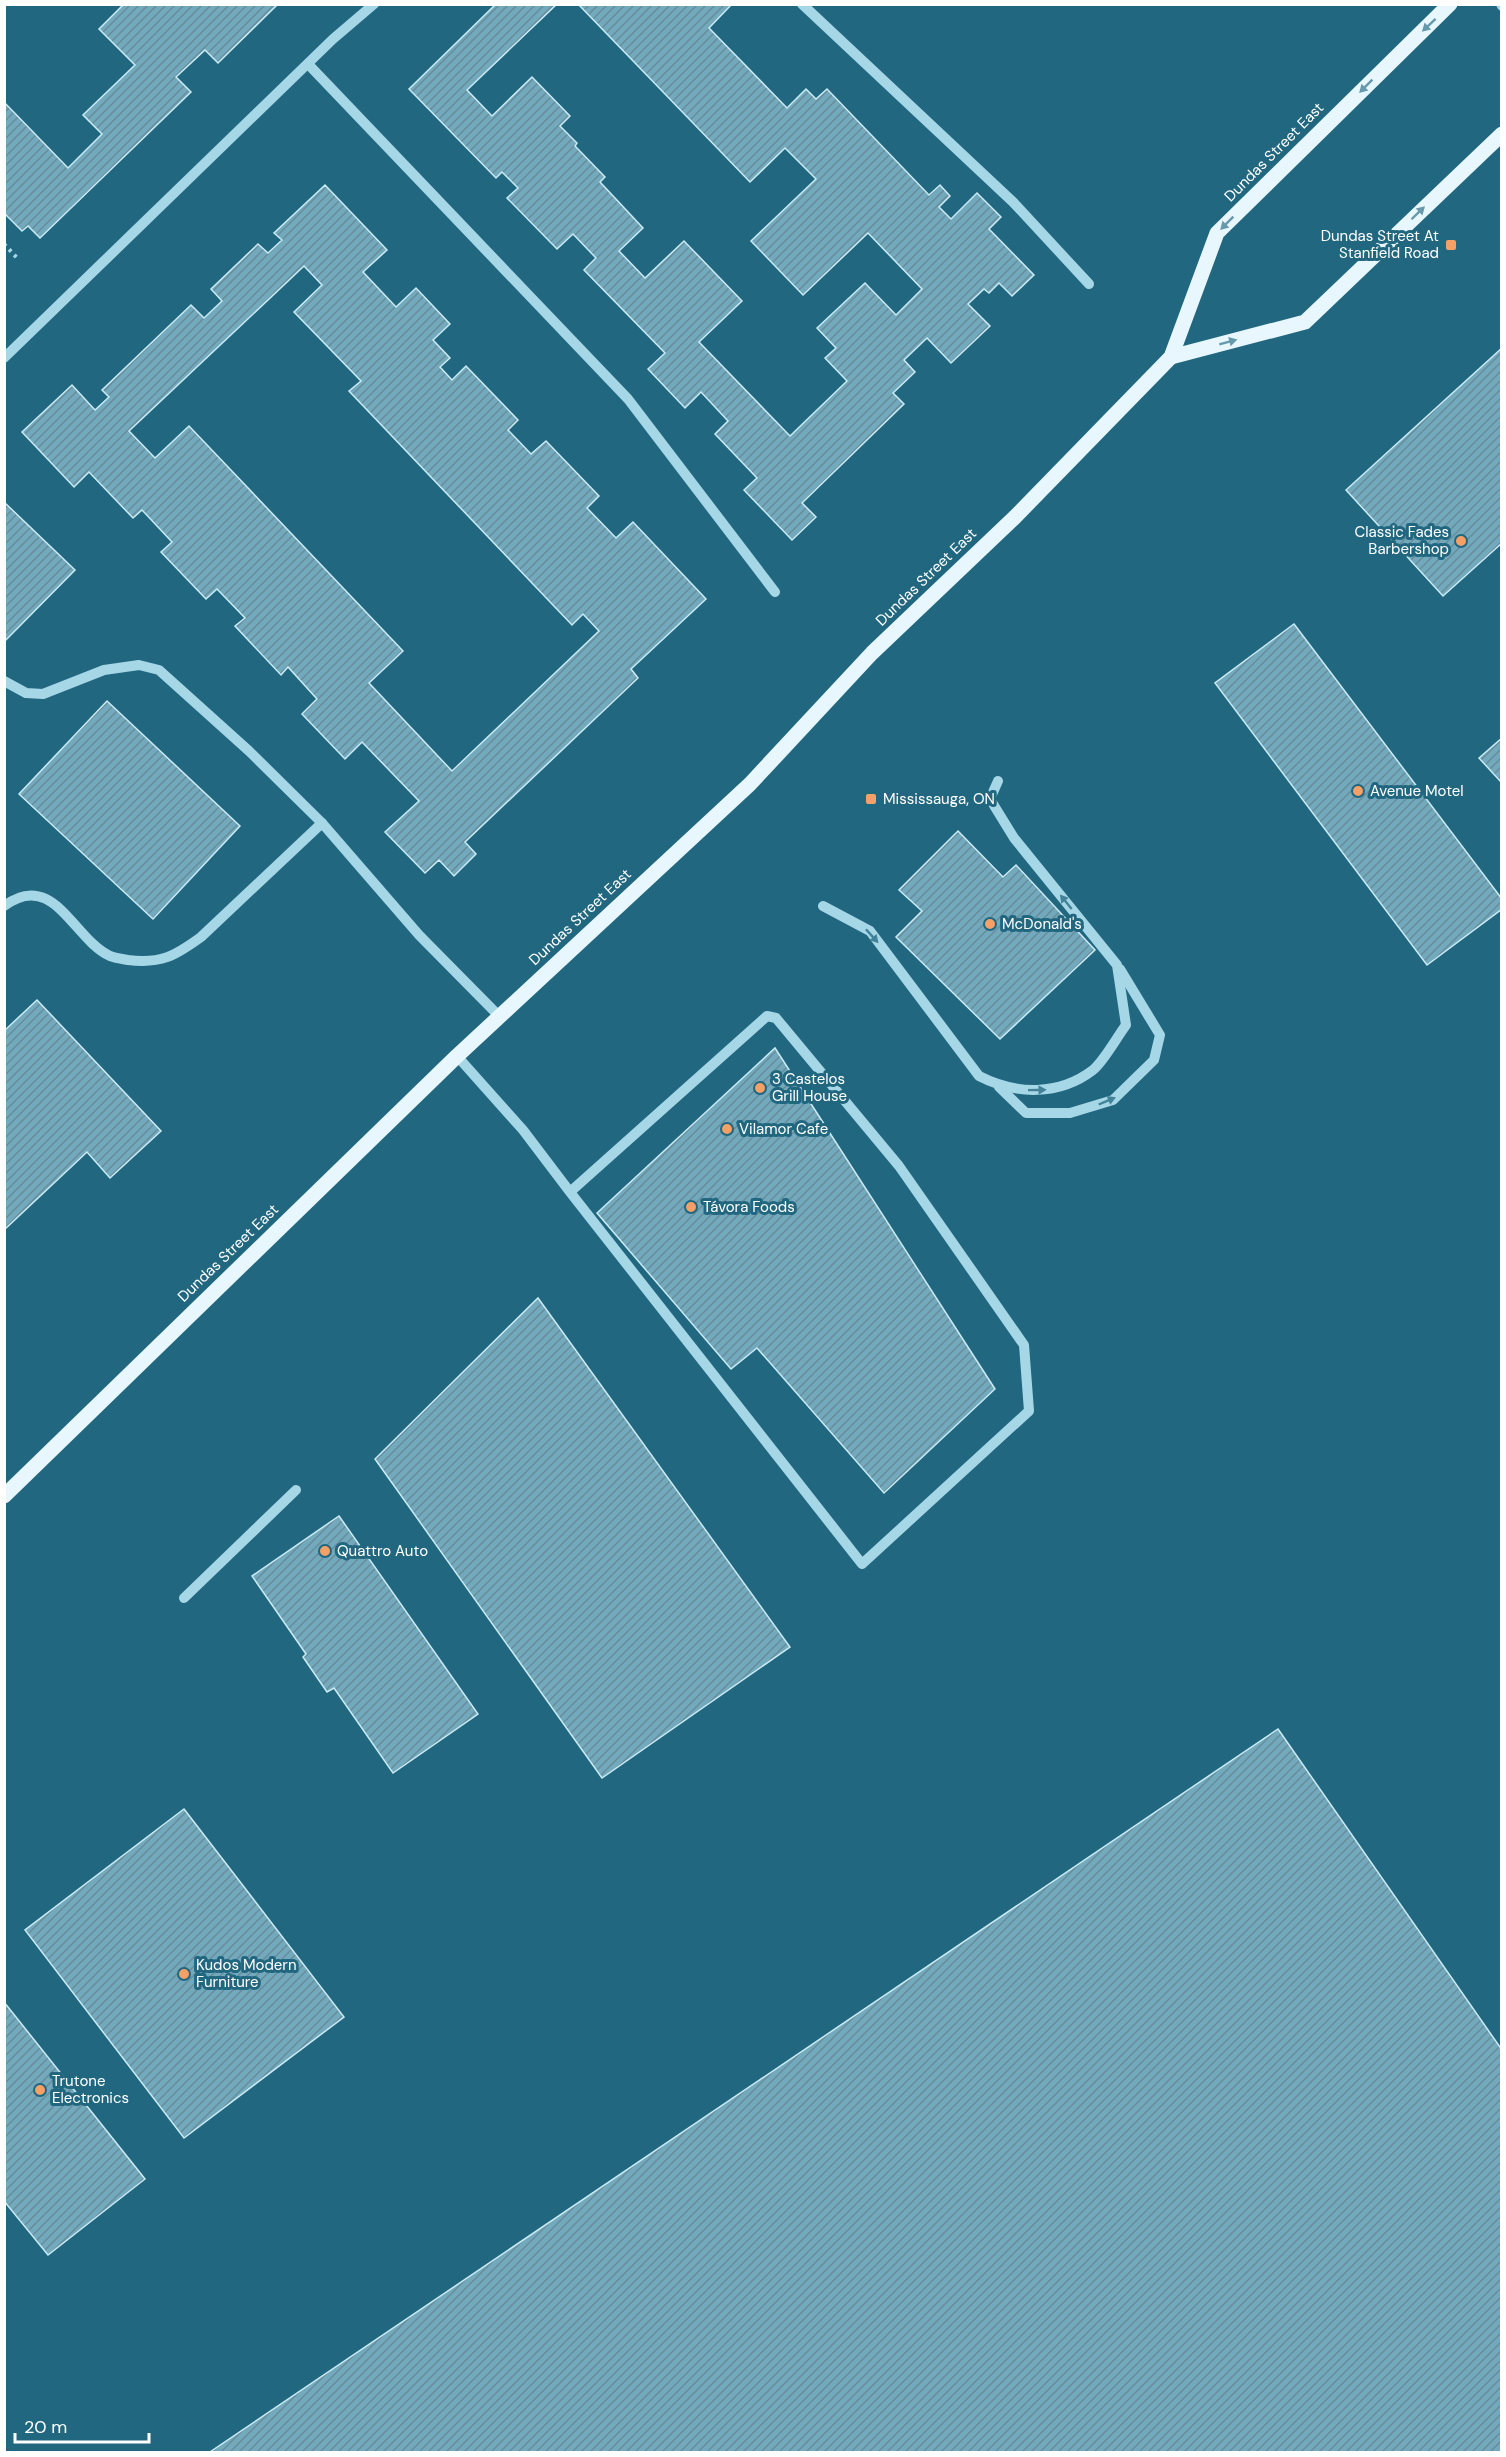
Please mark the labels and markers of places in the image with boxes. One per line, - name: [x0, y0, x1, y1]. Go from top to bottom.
- place label: Dundas Street At Stanfield Road: [1321, 226, 1439, 263]
- marker: Dundas Street At Stanfield Road: [1444, 238, 1458, 252]
- place label: Classic Fades Barbershop: [1354, 522, 1449, 559]
- marker: Classic Fades Barbershop: [1454, 534, 1468, 548]
- place label: Avenue Motel: [1370, 781, 1464, 801]
- marker: Avenue Motel: [1351, 784, 1365, 798]
- place label: Mississauga, ON: [883, 789, 995, 809]
- marker: Mississauga, ON: [864, 792, 878, 806]
- place label: McDonald's: [1002, 914, 1082, 934]
- marker: McDonald's: [983, 917, 997, 931]
- place label: 3 Castelos Grill House: [772, 1069, 847, 1106]
- marker: 3 Castelos Grill House: [753, 1081, 767, 1095]
- place label: Vilamor Cafe: [739, 1119, 828, 1139]
- marker: Vilamor Cafe: [720, 1122, 734, 1136]
- place label: Távora Foods: [703, 1197, 795, 1217]
- marker: Távora Foods: [684, 1200, 698, 1214]
- place label: Quattro Auto: [337, 1541, 428, 1561]
- marker: Quattro Auto: [318, 1544, 332, 1558]
- place label: Kudos Modern Furniture: [196, 1955, 297, 1992]
- marker: Kudos Modern Furniture: [177, 1967, 191, 1981]
- place label: Trutone Electronics: [52, 2071, 129, 2108]
- marker: Trutone Electronics: [33, 2083, 47, 2097]

